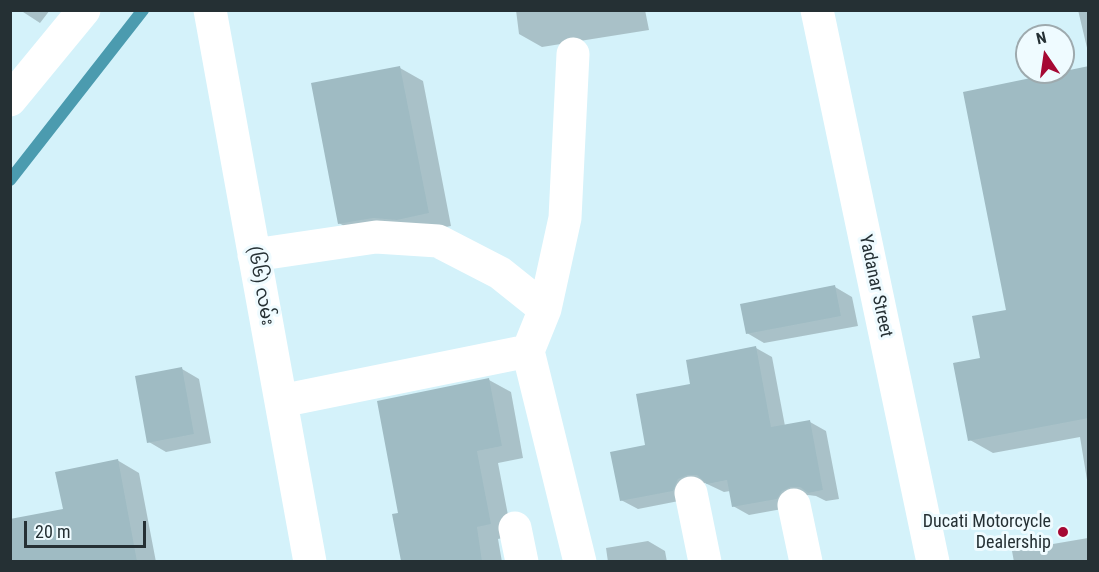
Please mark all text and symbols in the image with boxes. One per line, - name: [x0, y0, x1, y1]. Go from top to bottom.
- north arrow: [1015, 24, 1075, 84]
- text: N: [1034, 28, 1048, 48]
- street label: Yadanar Street: [854, 233, 896, 339]
- street label: (၆၆) လမ်း: [242, 245, 278, 327]
- scale bar: [27, 509, 148, 547]
- place label: Ducati Motorcycle Dealership: [923, 511, 1051, 554]
- text: 20 m: [35, 521, 70, 542]
- marker: Ducati Motorcycle Dealership: [1056, 525, 1070, 539]

